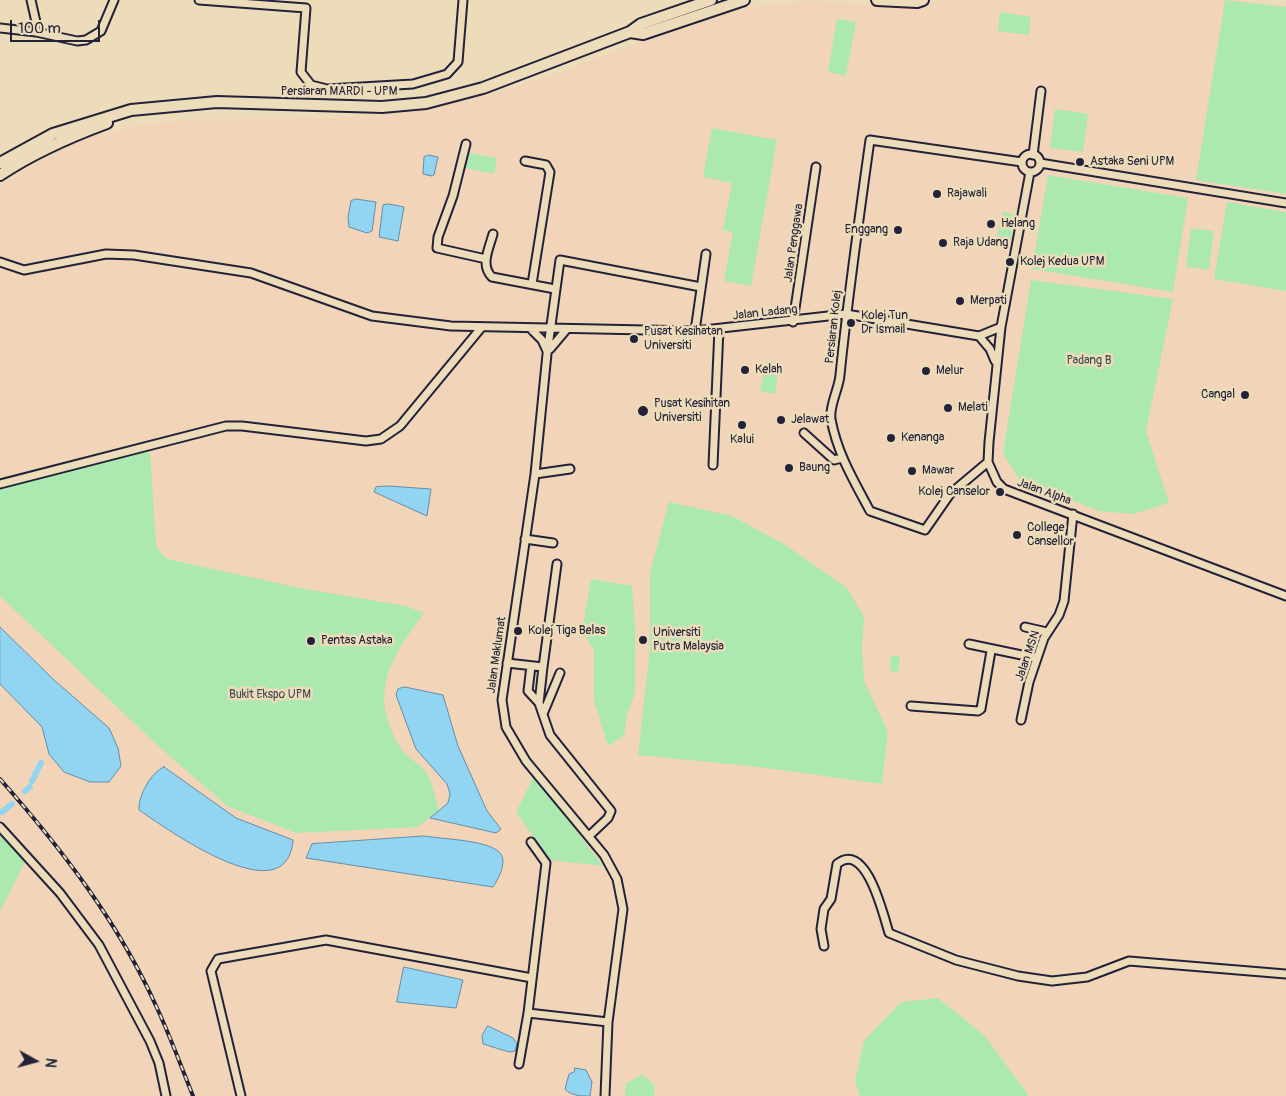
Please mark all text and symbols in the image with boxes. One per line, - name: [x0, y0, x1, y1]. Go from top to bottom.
- scale bar: [12, 10, 102, 42]
- text: 100 m: [18, 19, 61, 38]
- street label: Persiaran MARDI - UPM: [281, 85, 397, 99]
- place label: Astaka Seni UPM: [1090, 155, 1174, 169]
- marker: Astaka Seni UPM: [1074, 156, 1086, 168]
- place label: Rajawali: [947, 187, 987, 201]
- marker: Rajawali: [931, 188, 943, 200]
- street label: Jalan Penggawa: [781, 203, 807, 283]
- place label: Helang: [1001, 217, 1035, 231]
- marker: Helang: [985, 218, 997, 230]
- place label: Enggang: [845, 223, 888, 237]
- marker: Enggang: [892, 224, 904, 236]
- place label: Raja Udang: [953, 236, 1008, 250]
- marker: Raja Udang: [937, 237, 949, 249]
- place label: Kolej Kedua UPM: [1020, 255, 1104, 269]
- marker: Kolej Kedua UPM: [1004, 256, 1016, 268]
- street label: Persiaran Kolej: [823, 289, 845, 365]
- place label: Merpati: [970, 294, 1007, 308]
- marker: Merpati: [954, 295, 966, 307]
- street label: Jalan Ladang: [732, 302, 798, 324]
- place label: Kolej Tun Dr Ismail: [861, 309, 908, 337]
- marker: Kolej Tun Dr Ismail: [845, 317, 857, 329]
- place label: Pusat Kesihatan Universiti: [644, 325, 723, 353]
- marker: Pusat Kesihatan Universiti: [628, 333, 640, 345]
- park label: Padang B: [1066, 354, 1112, 368]
- place label: Kelah: [755, 363, 782, 377]
- marker: Kelah: [739, 364, 751, 376]
- place label: Melur: [936, 364, 964, 378]
- marker: Melur: [920, 365, 932, 377]
- place label: Cangal: [1201, 388, 1235, 402]
- marker: Cangal: [1239, 389, 1251, 401]
- place label: Pusat Kesihitan Universiti: [654, 397, 730, 425]
- place label: Melati: [958, 401, 988, 415]
- marker: Melati: [942, 402, 954, 414]
- marker: Pusat Kesihitan Universiti: [636, 404, 650, 418]
- place label: Jelawat: [791, 413, 829, 427]
- marker: Jelawat: [775, 414, 787, 426]
- marker: Kalui: [736, 419, 748, 431]
- place label: Kenanga: [901, 431, 944, 445]
- marker: Kenanga: [885, 432, 897, 444]
- place label: Kalui: [730, 433, 754, 447]
- place label: Baung: [799, 461, 830, 475]
- marker: Baung: [783, 462, 795, 474]
- place label: Mawar: [922, 464, 954, 478]
- marker: Mawar: [906, 465, 918, 477]
- street label: Jalan Alpha: [1015, 476, 1073, 508]
- place label: Kolej Canselor: [918, 485, 990, 499]
- marker: Kolej Canselor: [994, 486, 1006, 498]
- place label: College Cansellor: [1027, 521, 1074, 549]
- marker: College Cansellor: [1011, 529, 1023, 541]
- street label: Jalan Maklumat: [484, 616, 510, 694]
- place label: Kolej Tiga Belas: [528, 624, 605, 638]
- marker: Kolej Tiga Belas: [512, 625, 524, 637]
- place label: Universiti Putra Malaysia: [653, 626, 724, 654]
- street label: Jalan MSN: [1013, 629, 1043, 683]
- place label: Pentas Astaka: [321, 634, 393, 648]
- marker: Universiti Putra Malaysia: [637, 634, 649, 646]
- marker: Pentas Astaka: [305, 635, 317, 647]
- park label: Bukit Ekspo UPM: [229, 688, 311, 702]
- north arrow: [10, 1036, 60, 1086]
- text: N: [41, 1057, 59, 1069]

